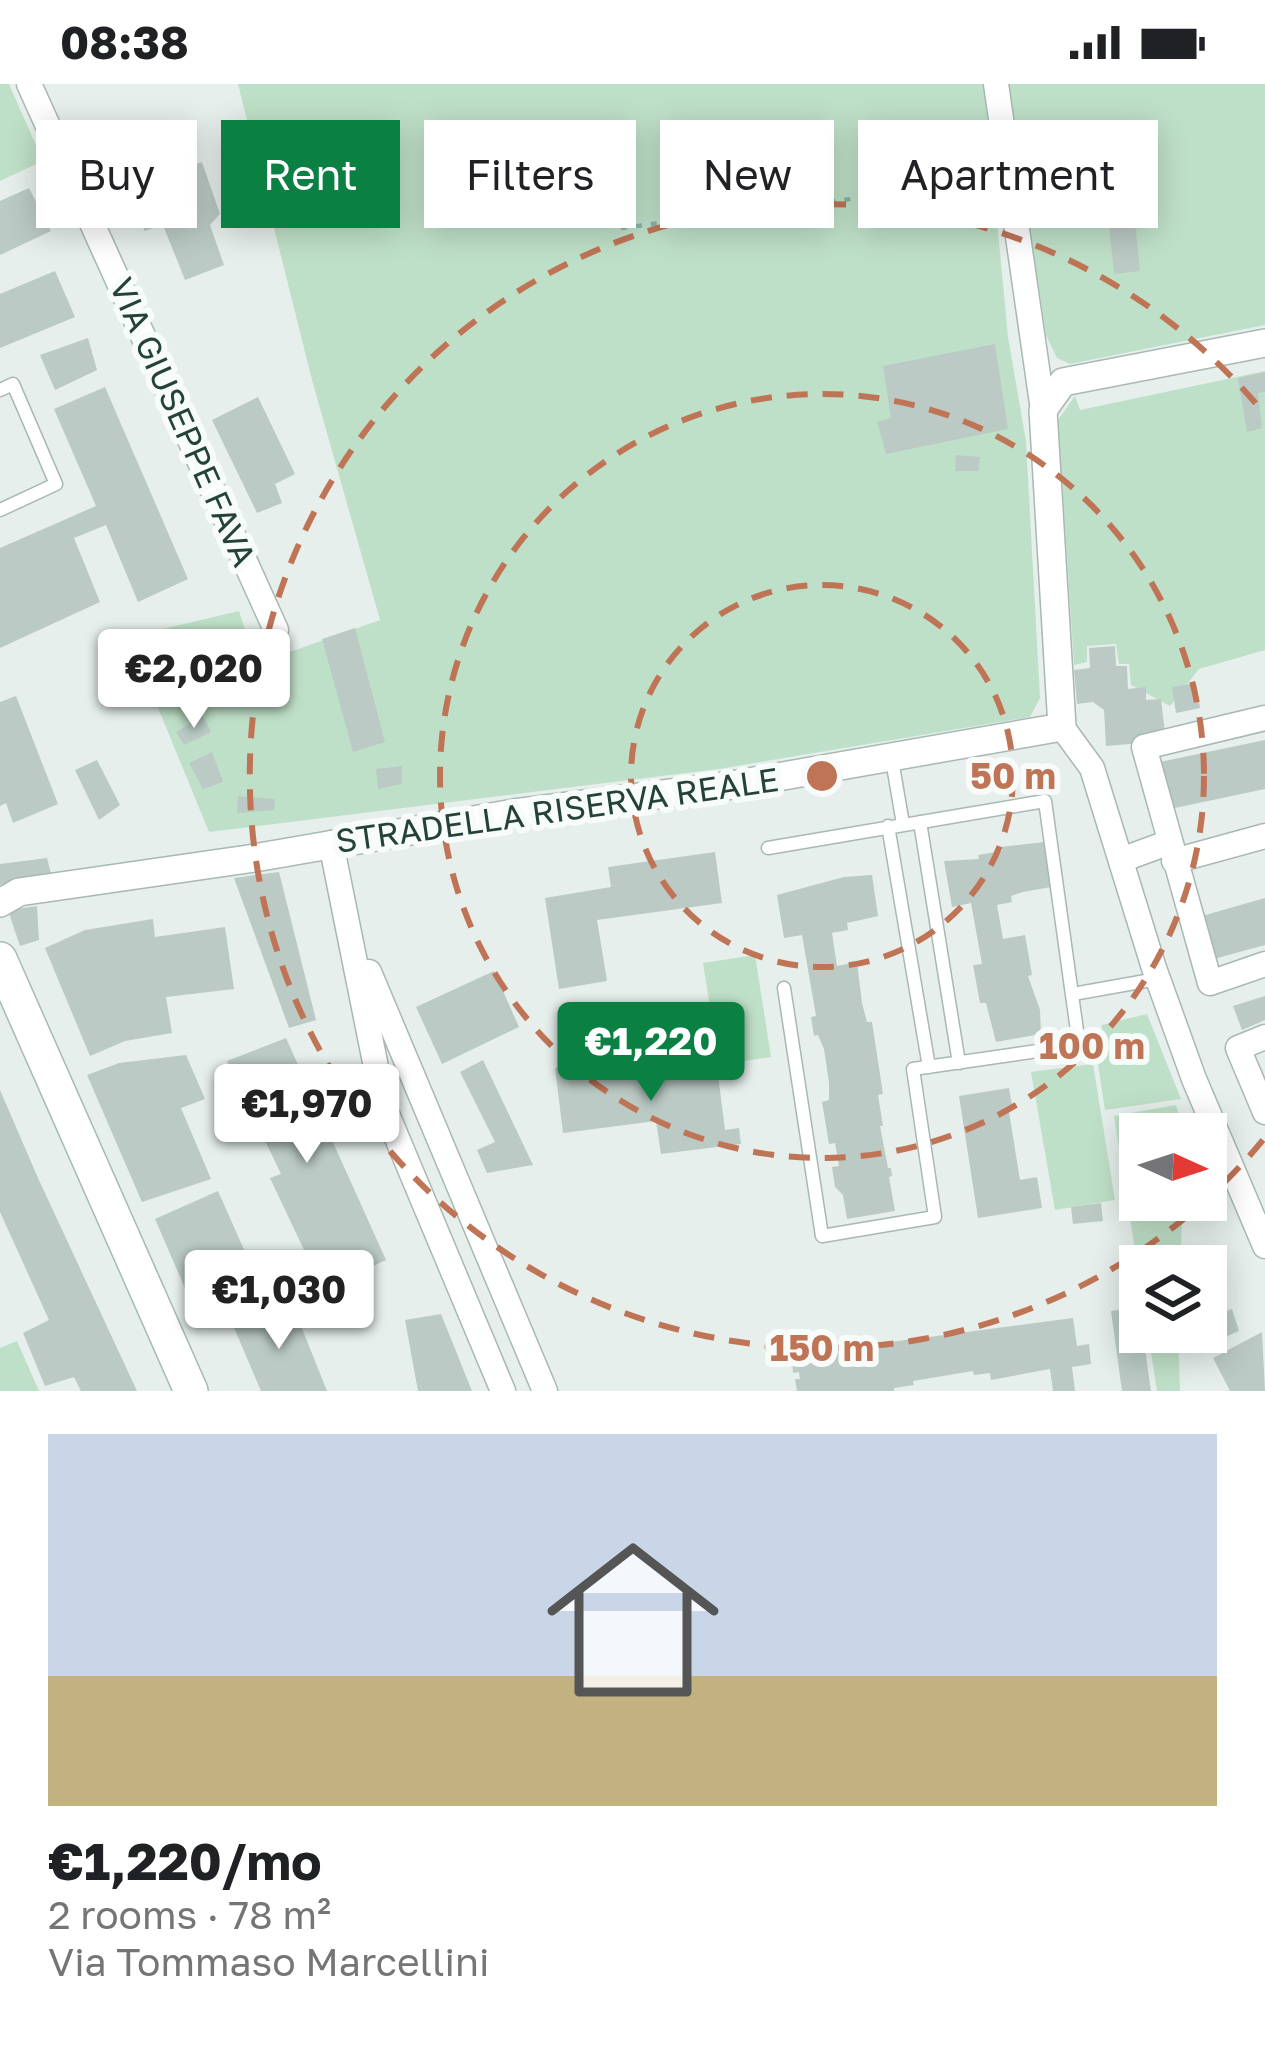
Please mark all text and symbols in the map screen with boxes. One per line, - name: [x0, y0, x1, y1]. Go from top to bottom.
- text: 08:38: [60, 15, 189, 69]
- chip: Buy: [36, 120, 197, 228]
- chip: Rent: [221, 120, 400, 228]
- chip: Filters: [424, 120, 636, 228]
- chip: New: [660, 120, 834, 228]
- chip: Apartment: [858, 120, 1158, 228]
- street label: VIA GIUSEPPE FAVA: [102, 272, 265, 572]
- pin: €2,020: [96, 629, 292, 731]
- text: €2,020: [125, 644, 263, 691]
- text: 50 m: [970, 754, 1056, 797]
- centre of rings: [801, 755, 843, 797]
- street label: STRADELLA RISERVA REALE: [333, 759, 781, 860]
- pin: €1,220: [553, 1002, 749, 1104]
- text: €1,220: [585, 1017, 718, 1064]
- text: 100 m: [1039, 1024, 1145, 1067]
- pin: €1,970: [209, 1064, 405, 1166]
- text: €1,970: [241, 1079, 373, 1126]
- north arrow: [1119, 1113, 1227, 1221]
- map controls: [1119, 1113, 1227, 1353]
- button: layers: [1119, 1245, 1227, 1353]
- pin: €1,030: [181, 1250, 377, 1352]
- text: €1,030: [212, 1265, 346, 1312]
- text: 150 m: [770, 1326, 874, 1369]
- icon: home: [525, 1512, 741, 1728]
- text: €1,220/mo: [48, 1830, 322, 1891]
- text: 2 rooms · 78 m²: [48, 1891, 331, 1938]
- text: Via Tommaso Marcellini: [48, 1938, 489, 1985]

